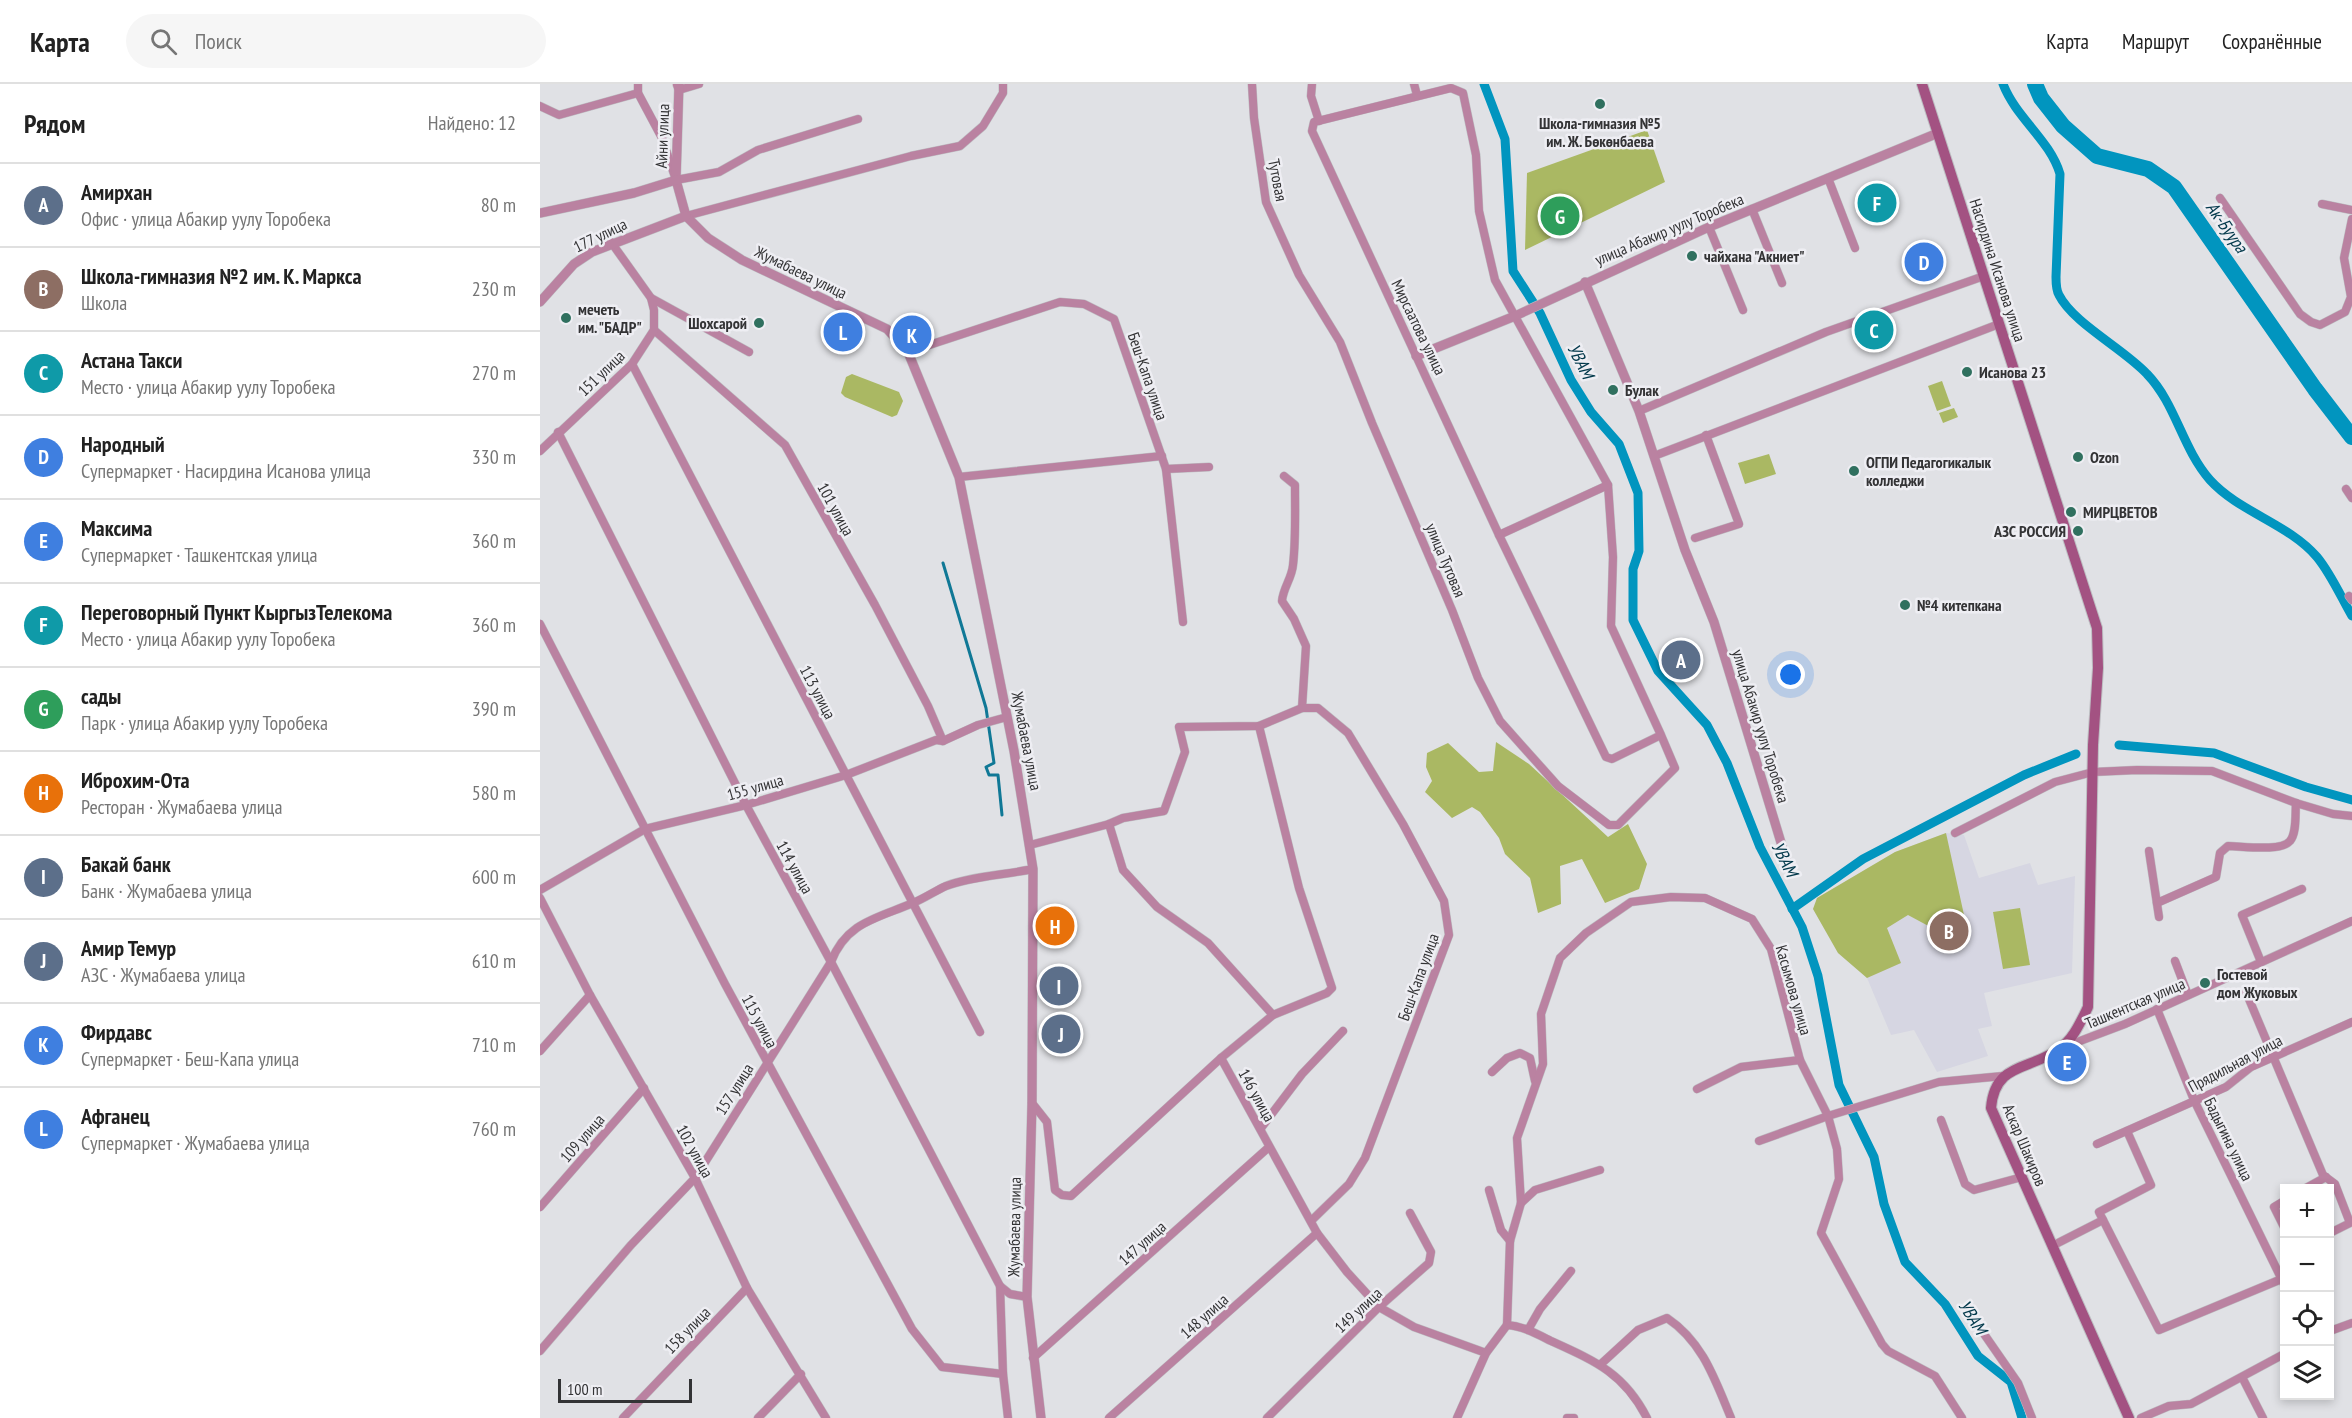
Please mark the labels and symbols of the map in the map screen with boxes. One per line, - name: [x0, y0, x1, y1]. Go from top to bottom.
- marker: Школа-гимназия №5 им. Ж. Бөкөнбаева: [1593, 97, 1607, 111]
- street label: Айни улица: [651, 103, 673, 169]
- place label: Школа-гимназия №5 им. Ж. Бөкөнбаева: [1539, 113, 1661, 151]
- street label: Тутовая: [1264, 157, 1292, 203]
- pin: F: [1858, 180, 1896, 226]
- street label: улица Абакир уулу Торобека: [1592, 189, 1746, 269]
- pin: G: [1540, 194, 1580, 238]
- street label: Насирдина Исанова улица: [1965, 196, 2031, 344]
- water label: Ак-Буура: [2201, 197, 2253, 258]
- street label: 177 улица: [570, 214, 630, 256]
- pin: D: [1904, 240, 1944, 285]
- street label: Жумабаева улица: [751, 241, 850, 303]
- place label: чайхана "Акниет": [1704, 246, 1805, 266]
- marker: чайхана "Акниет": [1685, 249, 1699, 263]
- street label: Мирсаатова улица: [1387, 276, 1451, 378]
- place label: мечеть им. "БАДР": [578, 299, 642, 337]
- pin: C: [1854, 308, 1894, 352]
- pin: L: [824, 310, 862, 354]
- marker: мечеть им. "БАДР": [559, 311, 573, 325]
- pin: K: [892, 312, 932, 358]
- place label: Шохсарой: [688, 313, 747, 333]
- marker: Шохсарой: [752, 316, 766, 330]
- street label: Беш-Капа улица: [1124, 329, 1172, 423]
- water label: УВАМ: [1562, 340, 1601, 385]
- street label: 151 улица: [573, 346, 629, 400]
- place label: Исанова 23: [1979, 362, 2046, 382]
- marker: Исанова 23: [1960, 365, 1974, 379]
- place label: Булак: [1625, 380, 1659, 400]
- marker: Булак: [1606, 383, 1620, 397]
- place label: Ozon: [2090, 447, 2119, 467]
- marker: Ozon: [2071, 450, 2085, 464]
- place label: ОГПИ Педагогикалык колледжи: [1866, 452, 1991, 490]
- marker: ОГПИ Педагогикалык колледжи: [1847, 464, 1861, 478]
- street label: 101 улица: [813, 479, 859, 539]
- place label: МИРЦВЕТОВ: [2083, 502, 2158, 522]
- marker: МИРЦВЕТОВ: [2064, 505, 2078, 519]
- street label: улица Тутовая: [1421, 520, 1471, 600]
- place label: АЗС РОССИЯ: [1993, 521, 2066, 541]
- marker: АЗС РОССИЯ: [2071, 524, 2085, 538]
- place label: №4 китепкана: [1917, 595, 2002, 615]
- marker: №4 китепкана: [1898, 598, 1912, 612]
- pin: A: [1662, 638, 1700, 682]
- street label: улица Абакир уулу Торобека: [1728, 647, 1794, 805]
- your location: [1776, 660, 1805, 689]
- street label: 113 улица: [796, 662, 840, 722]
- street label: Жумабаева улица: [1007, 689, 1046, 792]
- street label: 155 улица: [724, 769, 786, 805]
- street label: 114 улица: [772, 837, 818, 897]
- water label: УВАМ: [1766, 838, 1805, 883]
- pin: H: [1036, 904, 1074, 948]
- pin: B: [1930, 908, 1968, 954]
- street label: Беш-Капа улица: [1393, 931, 1443, 1023]
- street label: Касымова улица: [1772, 943, 1816, 1037]
- pin: I: [1040, 964, 1078, 1008]
- place label: Гостевой дом Жуковых: [2216, 964, 2298, 1002]
- street label: Ташкентская улица: [2082, 973, 2188, 1033]
- marker: Гостевой дом Жуковых: [2198, 976, 2212, 990]
- street label: 115 улица: [738, 991, 782, 1051]
- pin: J: [1042, 1012, 1080, 1056]
- street label: Прядильная улица: [2184, 1030, 2286, 1096]
- pin: E: [2048, 1040, 2086, 1084]
- street label: 157 улица: [710, 1060, 758, 1118]
- street label: 146 улица: [1234, 1065, 1280, 1125]
- street label: Бадыгина улица: [2200, 1094, 2258, 1184]
- street label: Аскар Шакиров: [1999, 1101, 2051, 1189]
- street label: 109 улица: [556, 1110, 608, 1166]
- street label: 102 улица: [672, 1121, 718, 1181]
- street label: Жумабаева улица: [1003, 1177, 1025, 1278]
- street label: 147 улица: [1114, 1216, 1170, 1270]
- street label: 149 улица: [1330, 1283, 1386, 1337]
- street label: 148 улица: [1176, 1289, 1232, 1343]
- water label: УВАМ: [1954, 1295, 1994, 1341]
- street label: 158 улица: [660, 1302, 714, 1358]
- scale bar: [558, 1376, 692, 1404]

